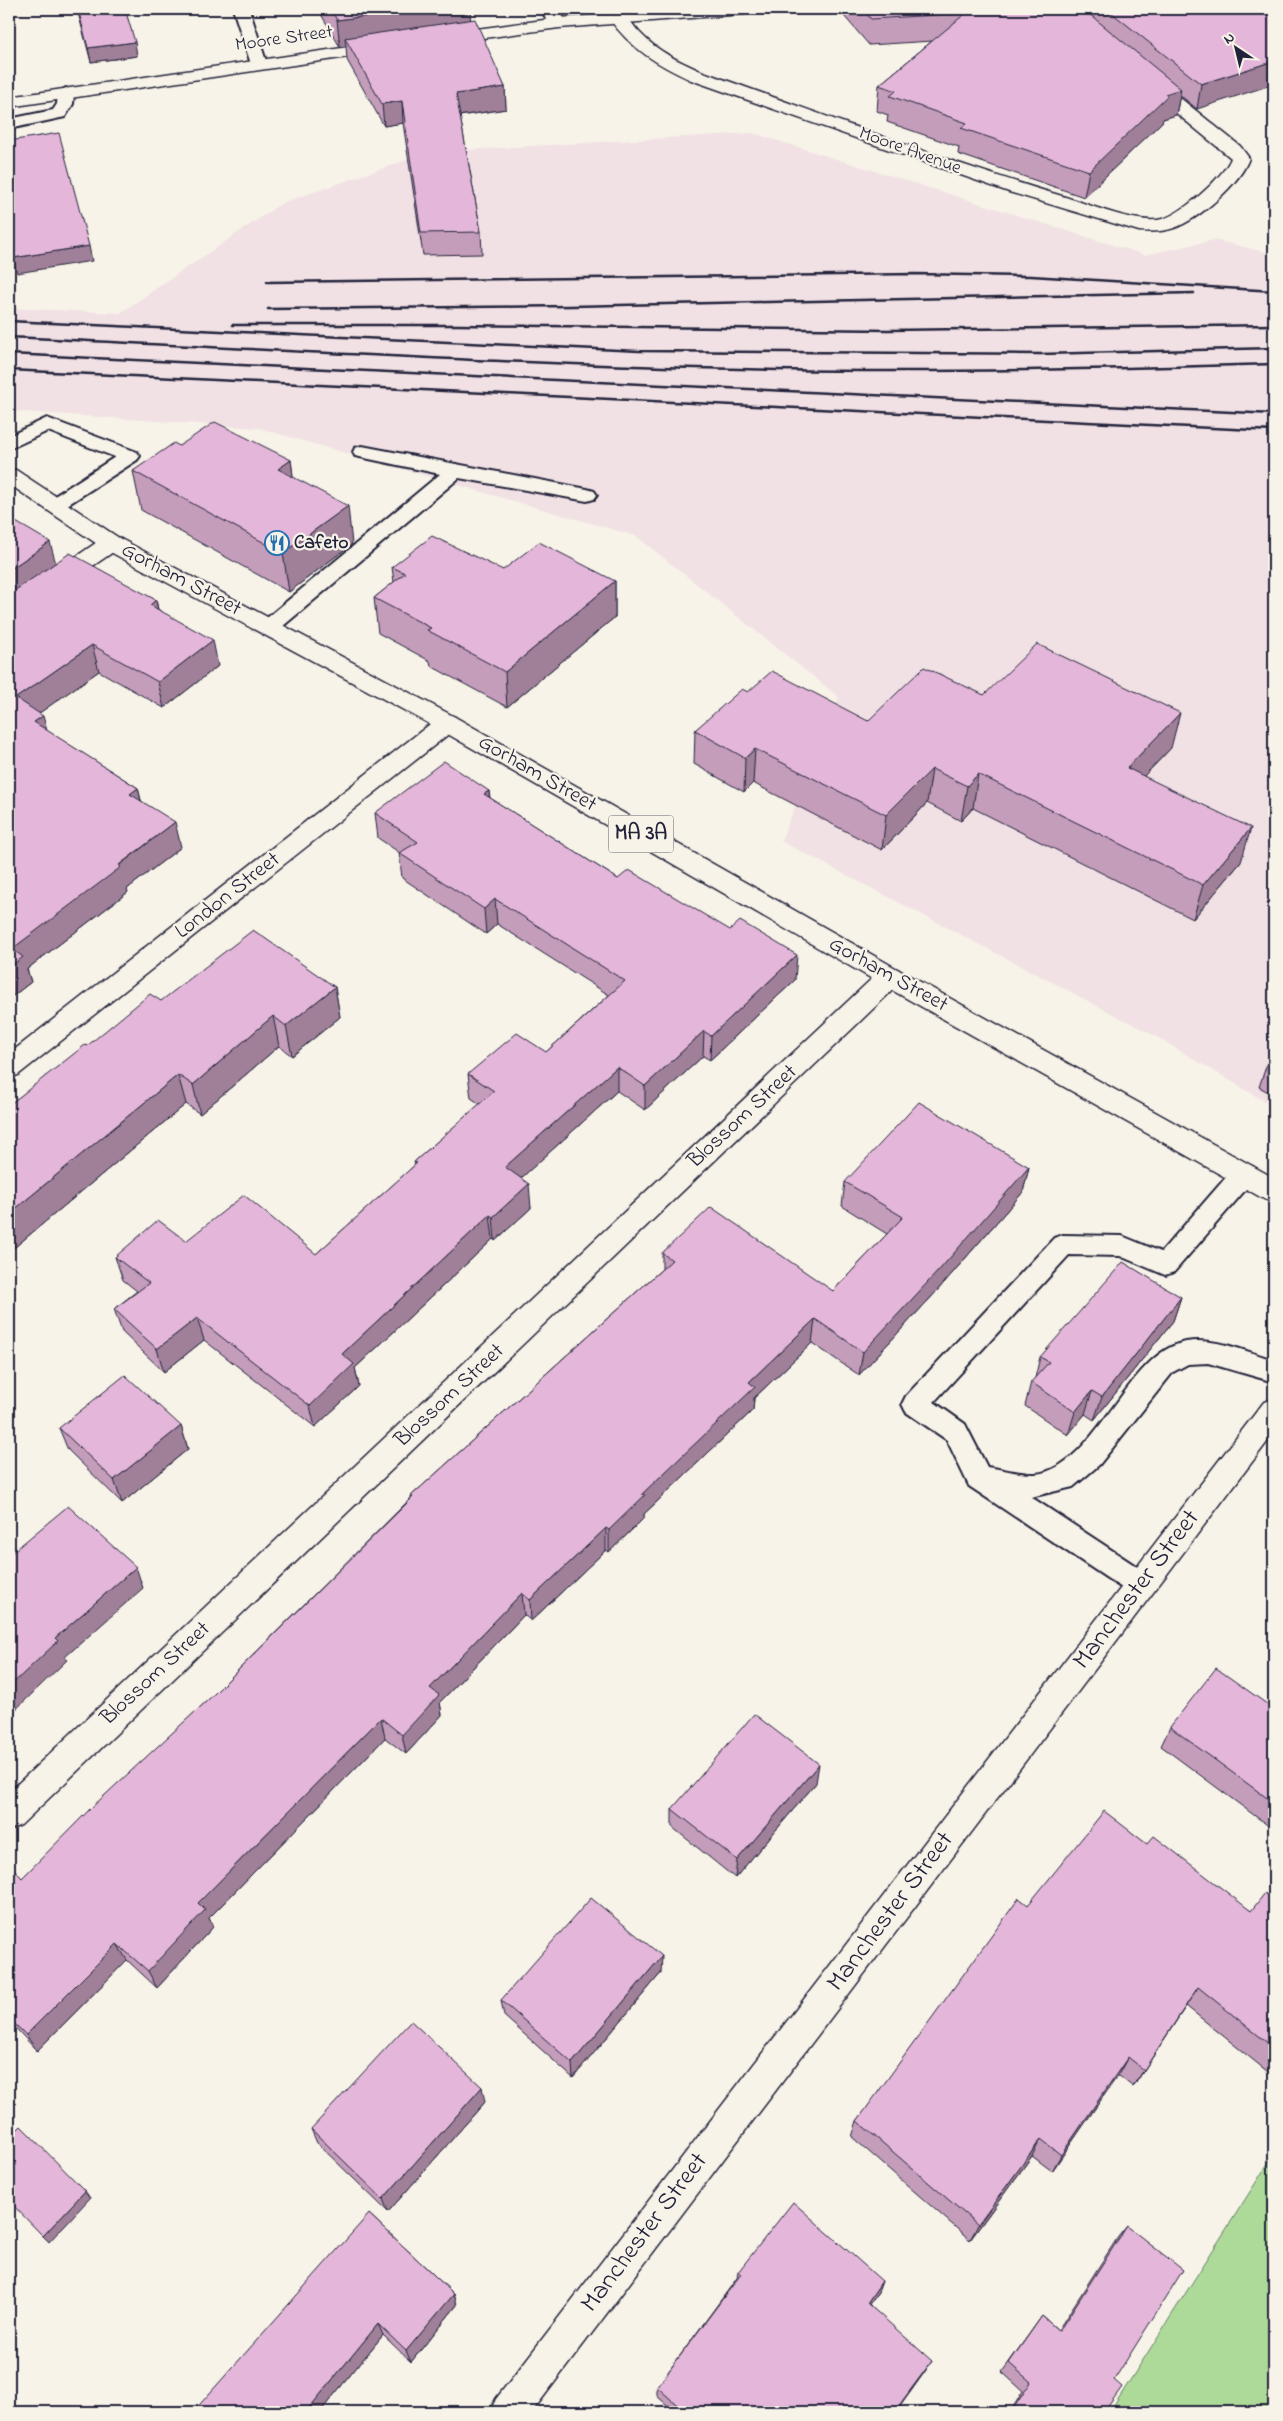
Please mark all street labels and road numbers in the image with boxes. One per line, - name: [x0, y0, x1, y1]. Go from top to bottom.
- street label: Moore Street: [233, 19, 335, 59]
- street label: Moore Avenue: [855, 120, 965, 182]
- street label: Gorham Street: [115, 535, 247, 625]
- street label: Gorham Street: [472, 727, 603, 821]
- road number: MA 3A: [608, 816, 674, 852]
- street label: London Street: [168, 844, 288, 947]
- street label: Gorham Street: [822, 929, 954, 1021]
- street label: Blossom Street: [680, 1057, 806, 1177]
- street label: Blossom Street: [387, 1336, 513, 1456]
- street label: Manchester Street: [1064, 1502, 1210, 1678]
- street label: Blossom Street: [93, 1614, 219, 1734]
- street label: Manchester Street: [818, 1824, 964, 2000]
- street label: Manchester Street: [572, 2145, 718, 2321]

